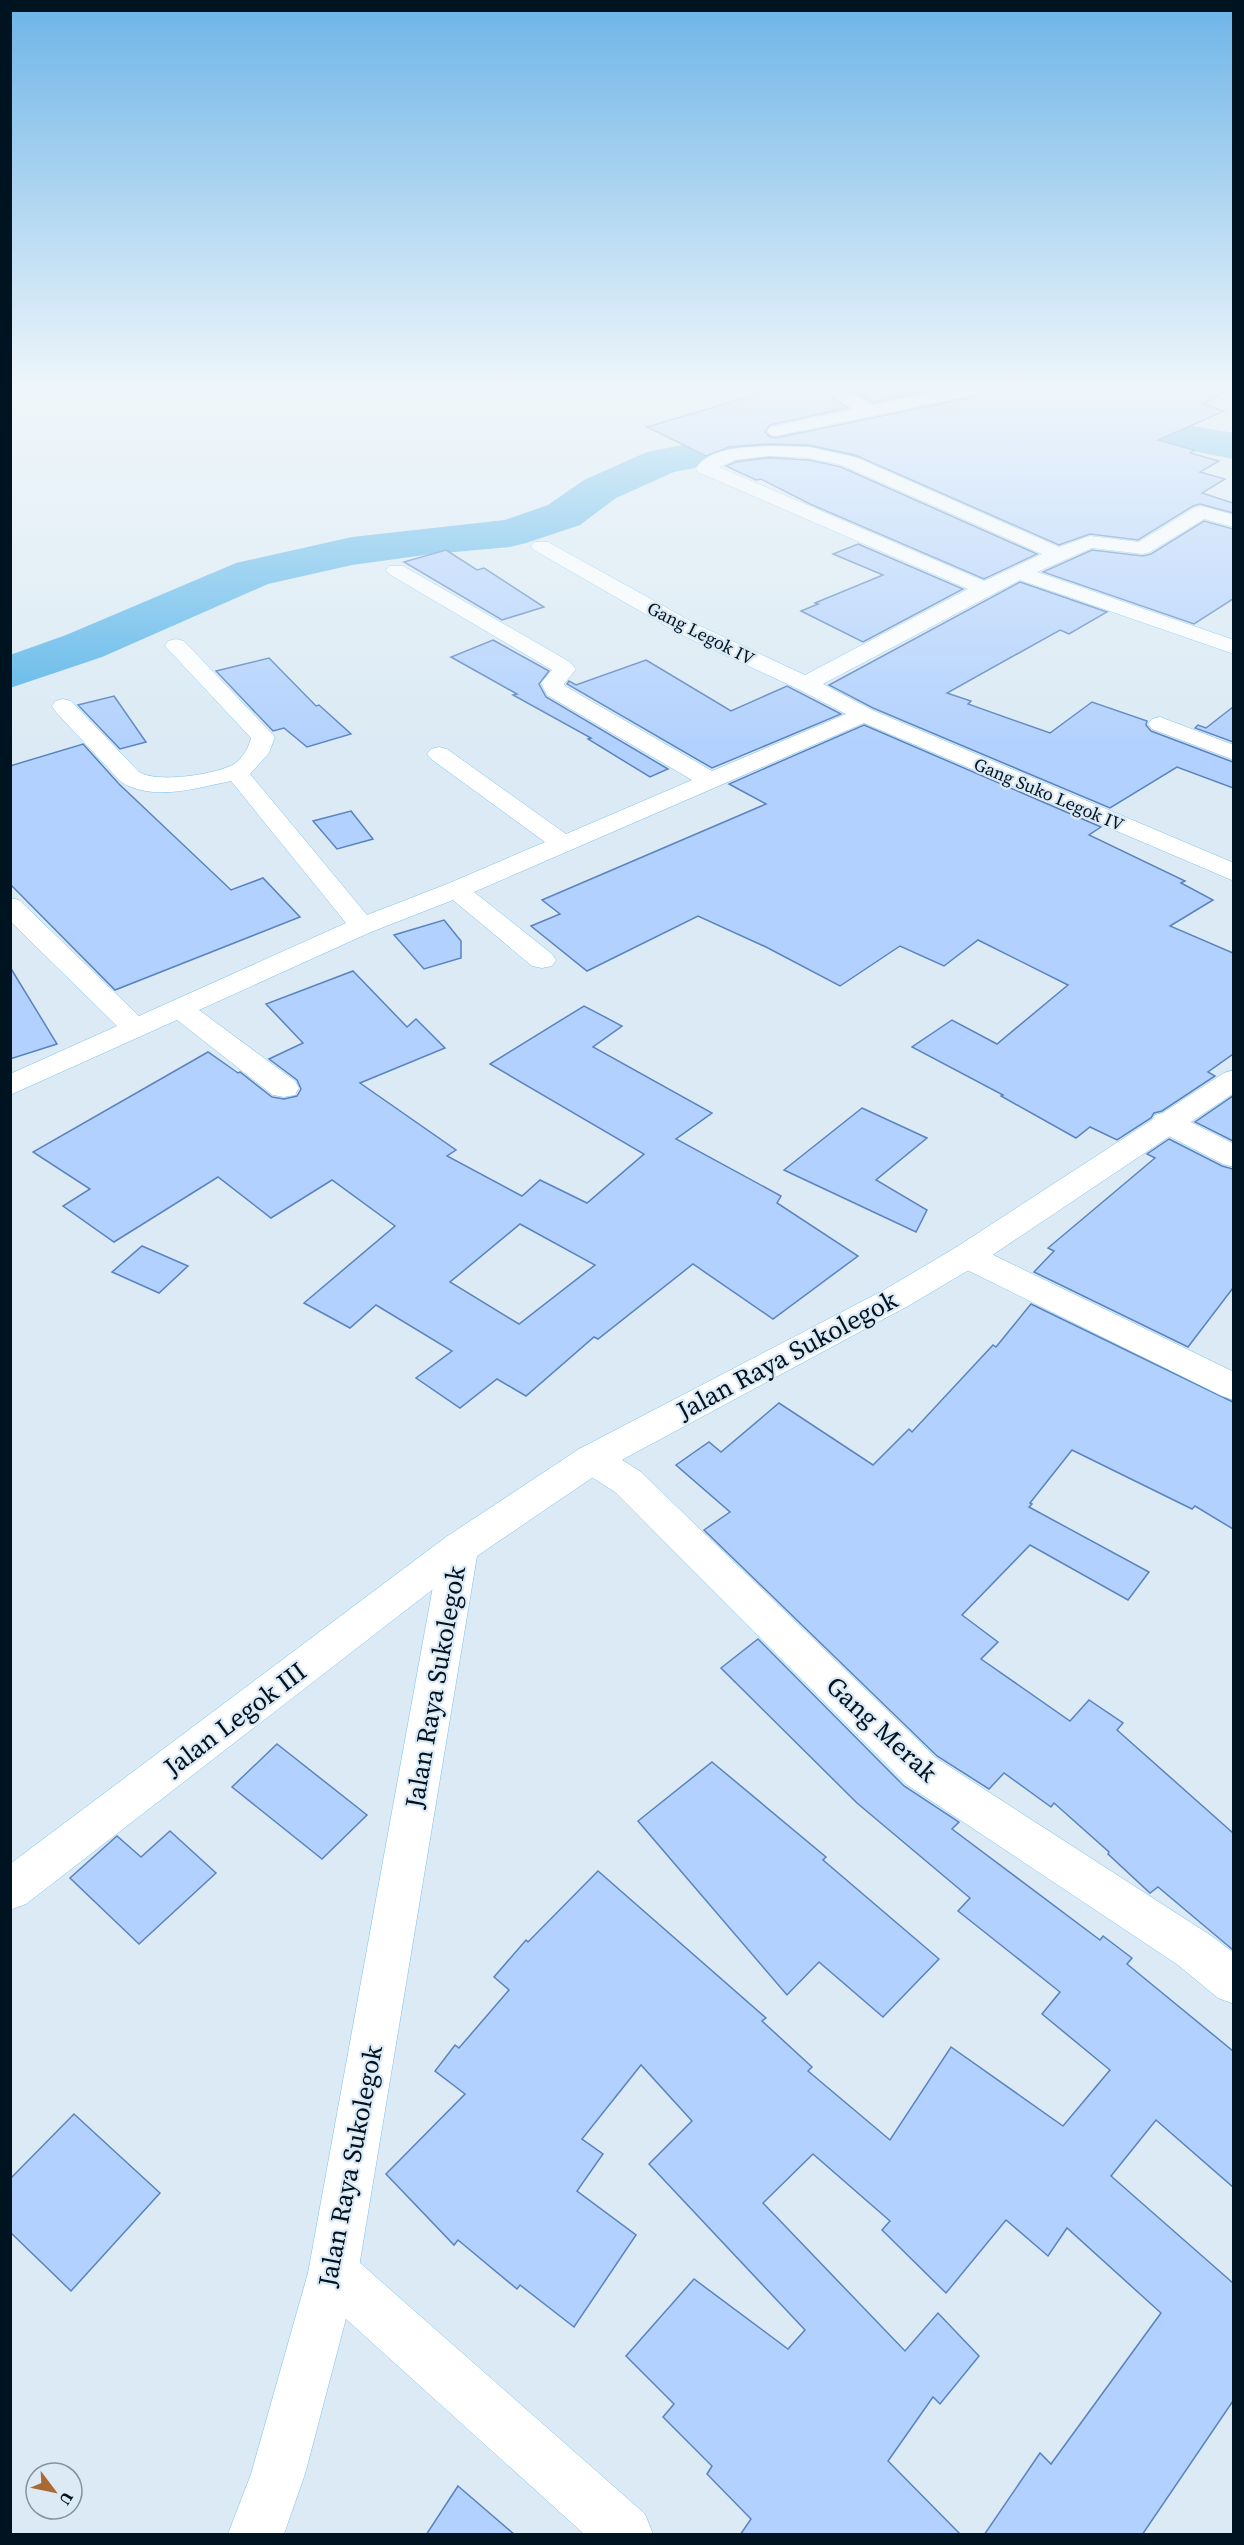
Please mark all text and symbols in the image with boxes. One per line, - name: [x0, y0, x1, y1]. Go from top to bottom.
- street label: Gang Legok IV: [643, 595, 759, 671]
- street label: Gang Suko Legok IV: [970, 751, 1128, 837]
- street label: Jalan Raya Sukolegok: [669, 1281, 904, 1429]
- street label: Jalan Raya Sukolegok: [396, 1562, 474, 1812]
- street label: Jalan Legok III: [156, 1654, 314, 1785]
- street label: Gang Merak: [818, 1668, 946, 1791]
- street label: Jalan Raya Sukolegok: [309, 2041, 391, 2291]
- north arrow: [24, 2461, 84, 2521]
- text: U: [54, 2488, 79, 2510]

